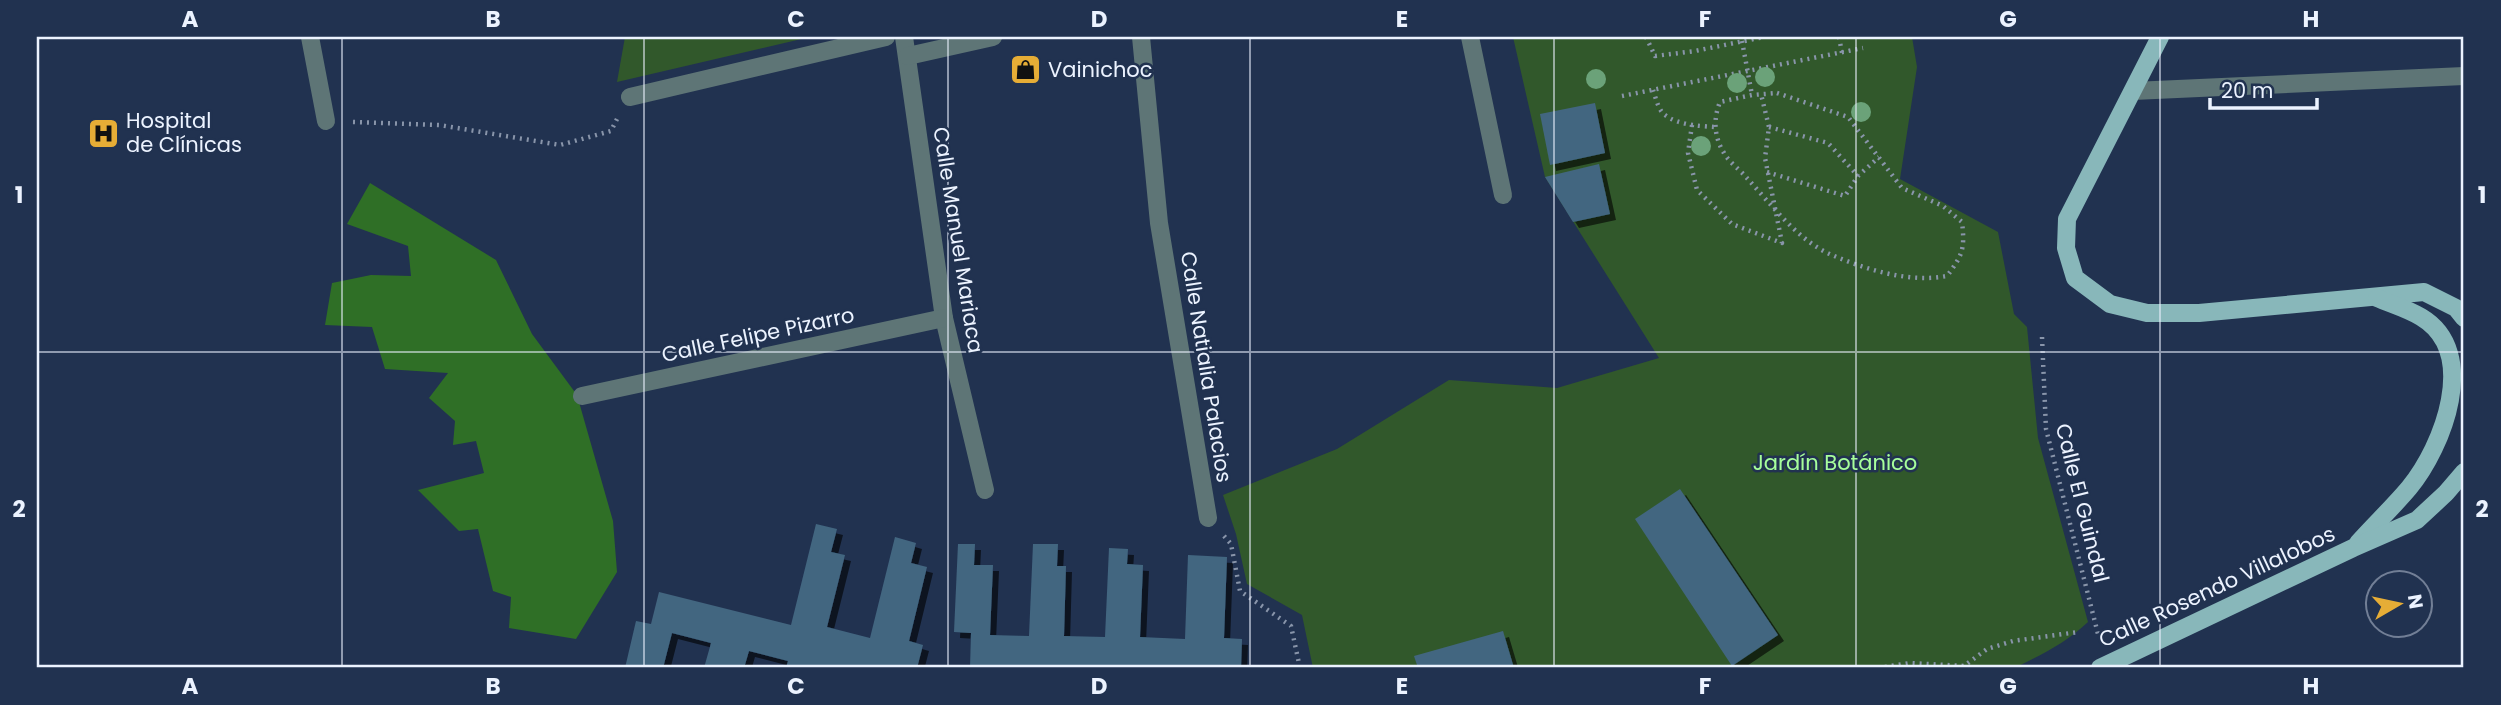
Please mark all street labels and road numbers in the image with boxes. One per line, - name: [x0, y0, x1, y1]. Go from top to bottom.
- street label: Calle Manuel Mariaca: [926, 125, 991, 355]
- street label: Calle Natialia Palacios: [1174, 249, 1239, 485]
- street label: Calle Felipe Pizarro: [659, 300, 857, 369]
- street label: Calle El Guindal: [2049, 420, 2116, 585]
- street label: Calle Rosendo Villalobos: [2094, 519, 2340, 654]

